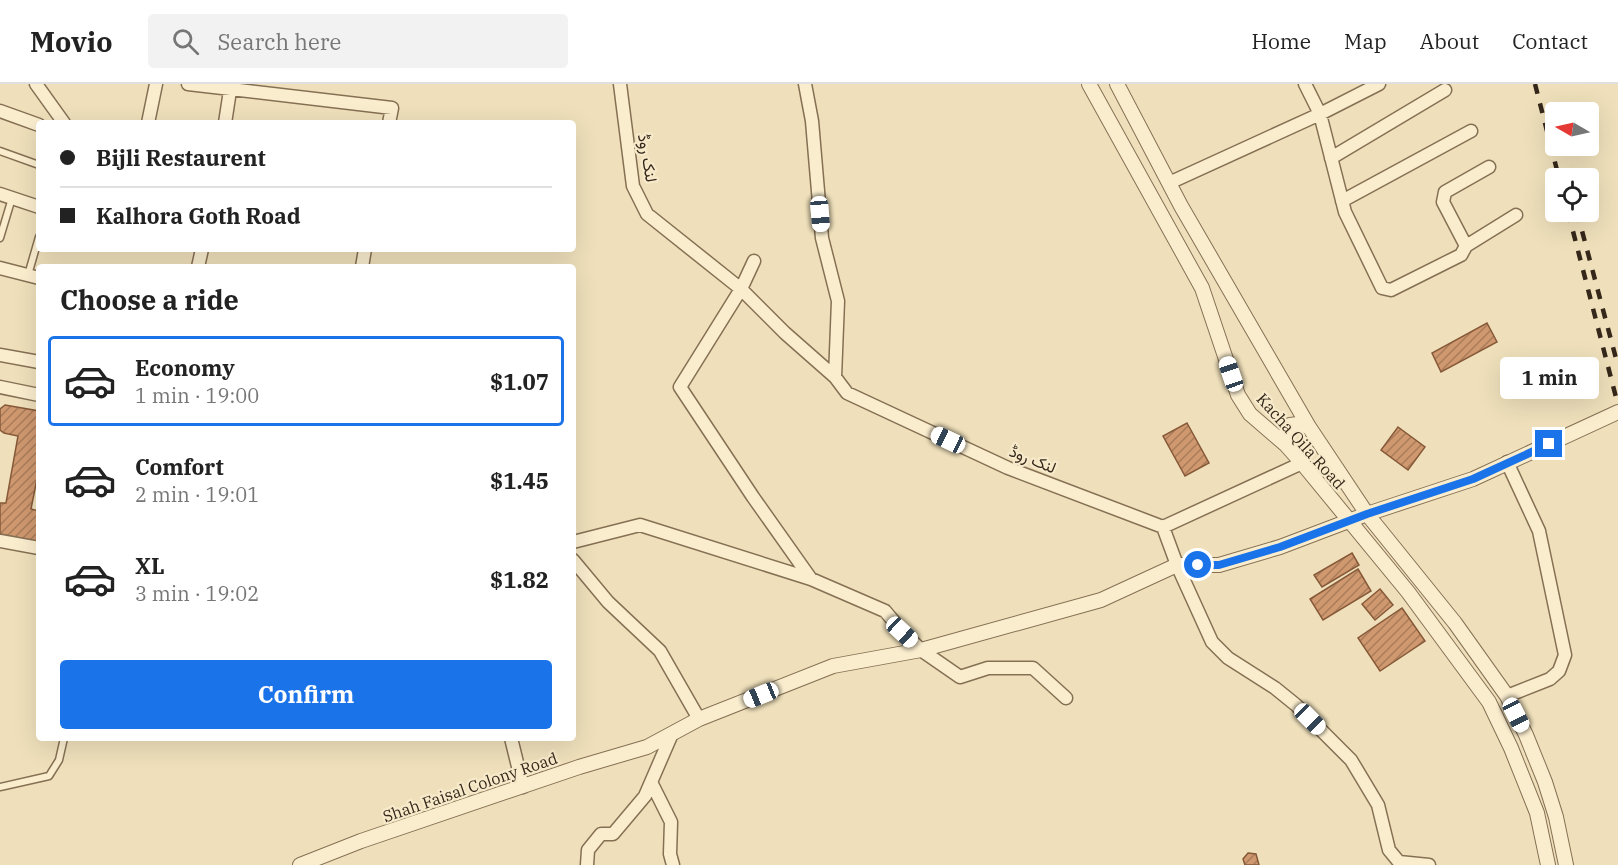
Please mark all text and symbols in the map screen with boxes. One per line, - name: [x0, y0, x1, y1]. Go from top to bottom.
- search box: [148, 14, 568, 68]
- text: Movio: [30, 23, 112, 60]
- icon: search: [169, 25, 202, 58]
- text: Search here: [217, 27, 341, 56]
- text: Home: [1251, 27, 1311, 55]
- text: Map: [1344, 27, 1387, 55]
- text: About: [1420, 27, 1479, 55]
- text: Contact: [1512, 27, 1588, 55]
- north arrow: [1545, 102, 1599, 156]
- map controls: [1545, 102, 1599, 222]
- street label: لنک روڈ: [633, 132, 662, 184]
- text: Bijli Restaurent: [96, 143, 266, 172]
- button: locate: [1545, 168, 1599, 222]
- car: [809, 195, 831, 233]
- text: Kalhora Goth Road: [96, 201, 301, 230]
- text: Choose a ride: [60, 282, 239, 317]
- text: Economy: [135, 353, 235, 382]
- icon: car: [63, 354, 117, 408]
- car: [1217, 354, 1245, 394]
- callout: 1 min: [1500, 357, 1598, 399]
- text: 1 min: [1522, 364, 1578, 391]
- text: $1.07: [490, 367, 549, 396]
- text: 1 min · 19:00: [135, 382, 259, 409]
- street label: Kacha Qila Road: [1253, 389, 1350, 493]
- car: [928, 424, 968, 456]
- route end: [1535, 430, 1562, 457]
- street label: لنک روڈ: [1006, 441, 1059, 478]
- text: Comfort: [135, 452, 224, 481]
- icon: car: [63, 453, 117, 507]
- text: $1.45: [490, 466, 549, 495]
- text: 2 min · 19:01: [135, 481, 259, 508]
- text: XL: [135, 551, 165, 580]
- route start: [1184, 551, 1211, 578]
- icon: car: [63, 552, 117, 606]
- text: $1.82: [490, 565, 549, 594]
- text: 3 min · 19:02: [135, 580, 259, 607]
- car: [883, 613, 921, 651]
- button: Confirm: [60, 660, 552, 729]
- car: [741, 680, 781, 710]
- car: [1500, 695, 1532, 735]
- car: [1291, 700, 1329, 738]
- street label: Shah Faisal Colony Road: [380, 748, 560, 826]

